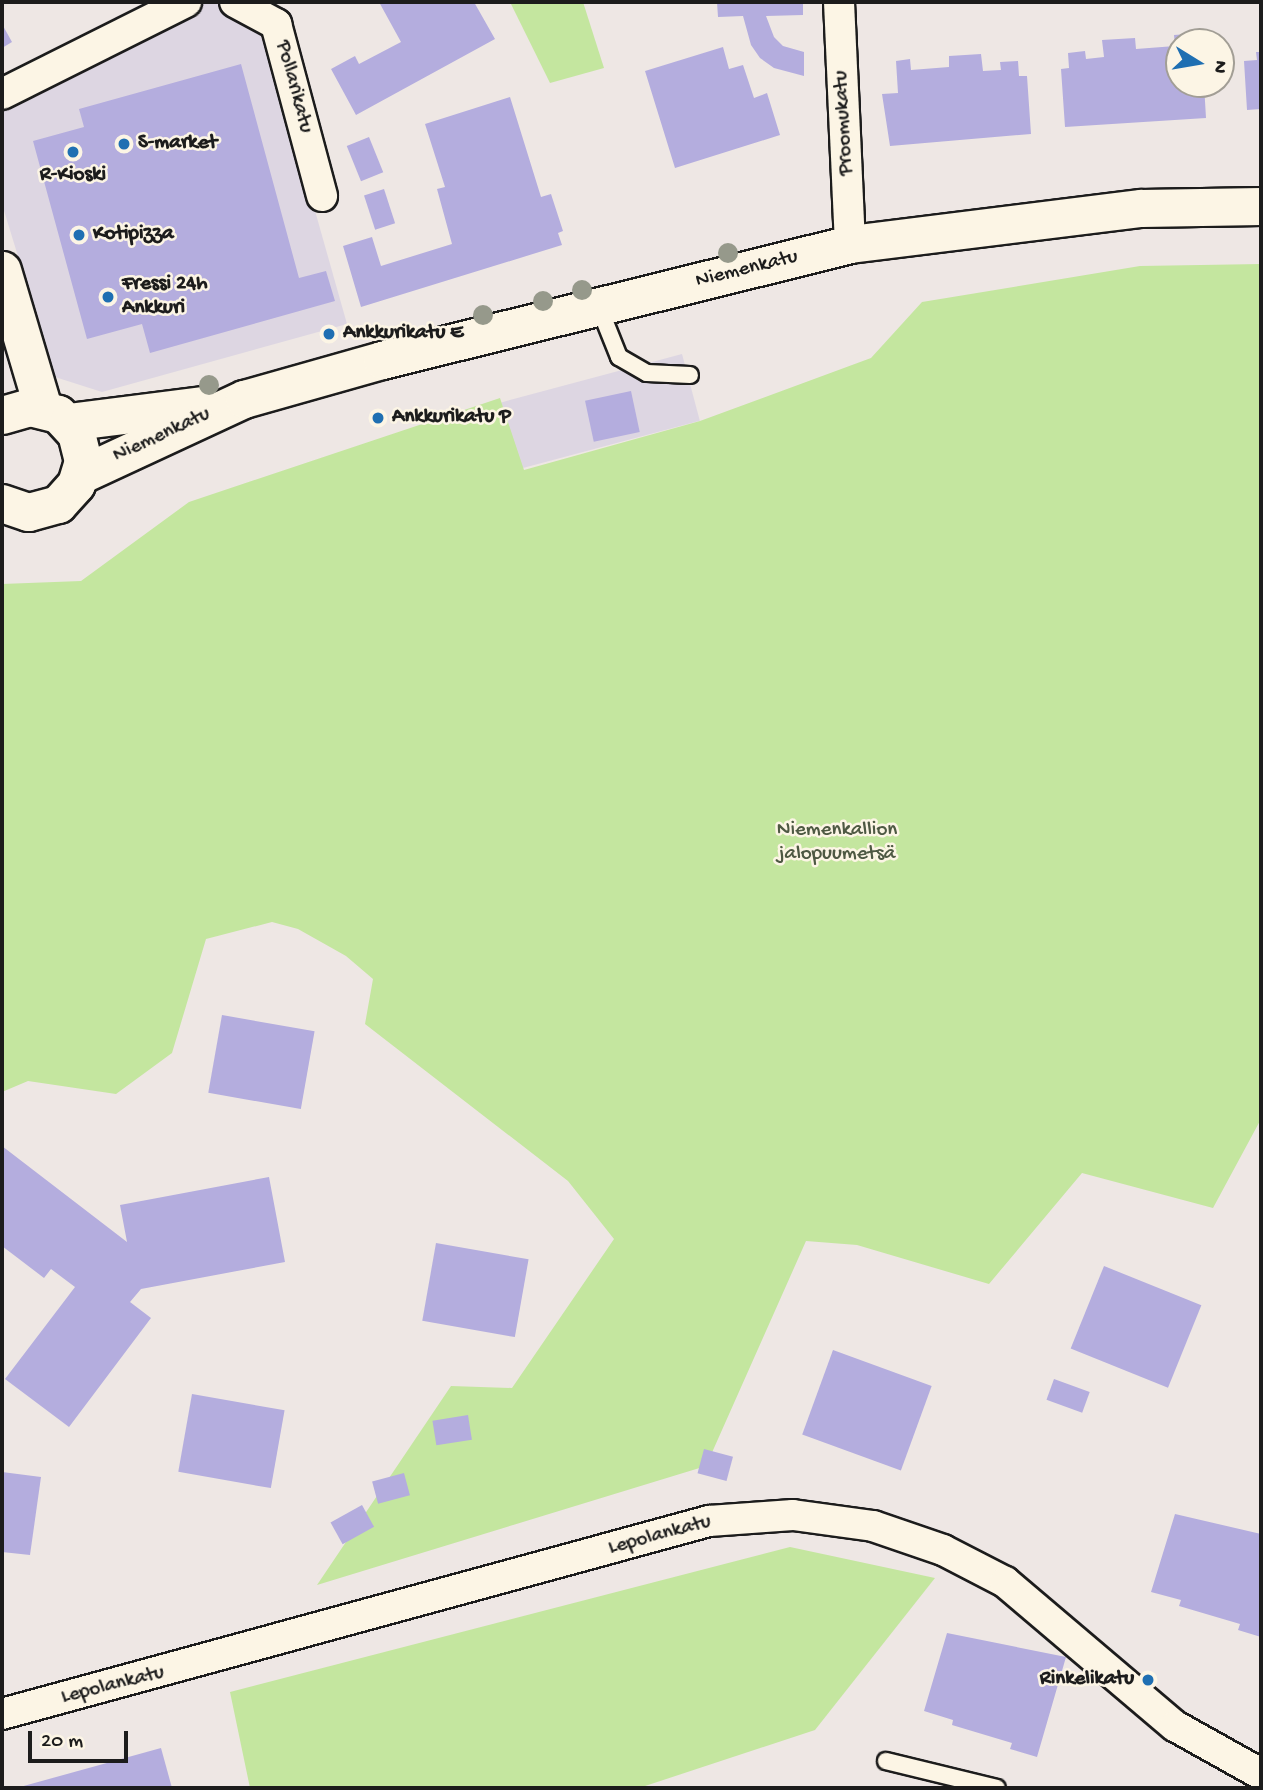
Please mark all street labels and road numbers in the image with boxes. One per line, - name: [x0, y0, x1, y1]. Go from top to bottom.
- street label: Pollarikatu: [269, 38, 317, 136]
- street label: Proomukatu: [830, 70, 860, 176]
- street label: Niemenkatu: [693, 245, 801, 295]
- street label: Niemenkatu: [109, 403, 215, 469]
- street label: Lepolankatu: [606, 1510, 714, 1562]
- street label: Lepolankatu: [59, 1661, 167, 1711]

